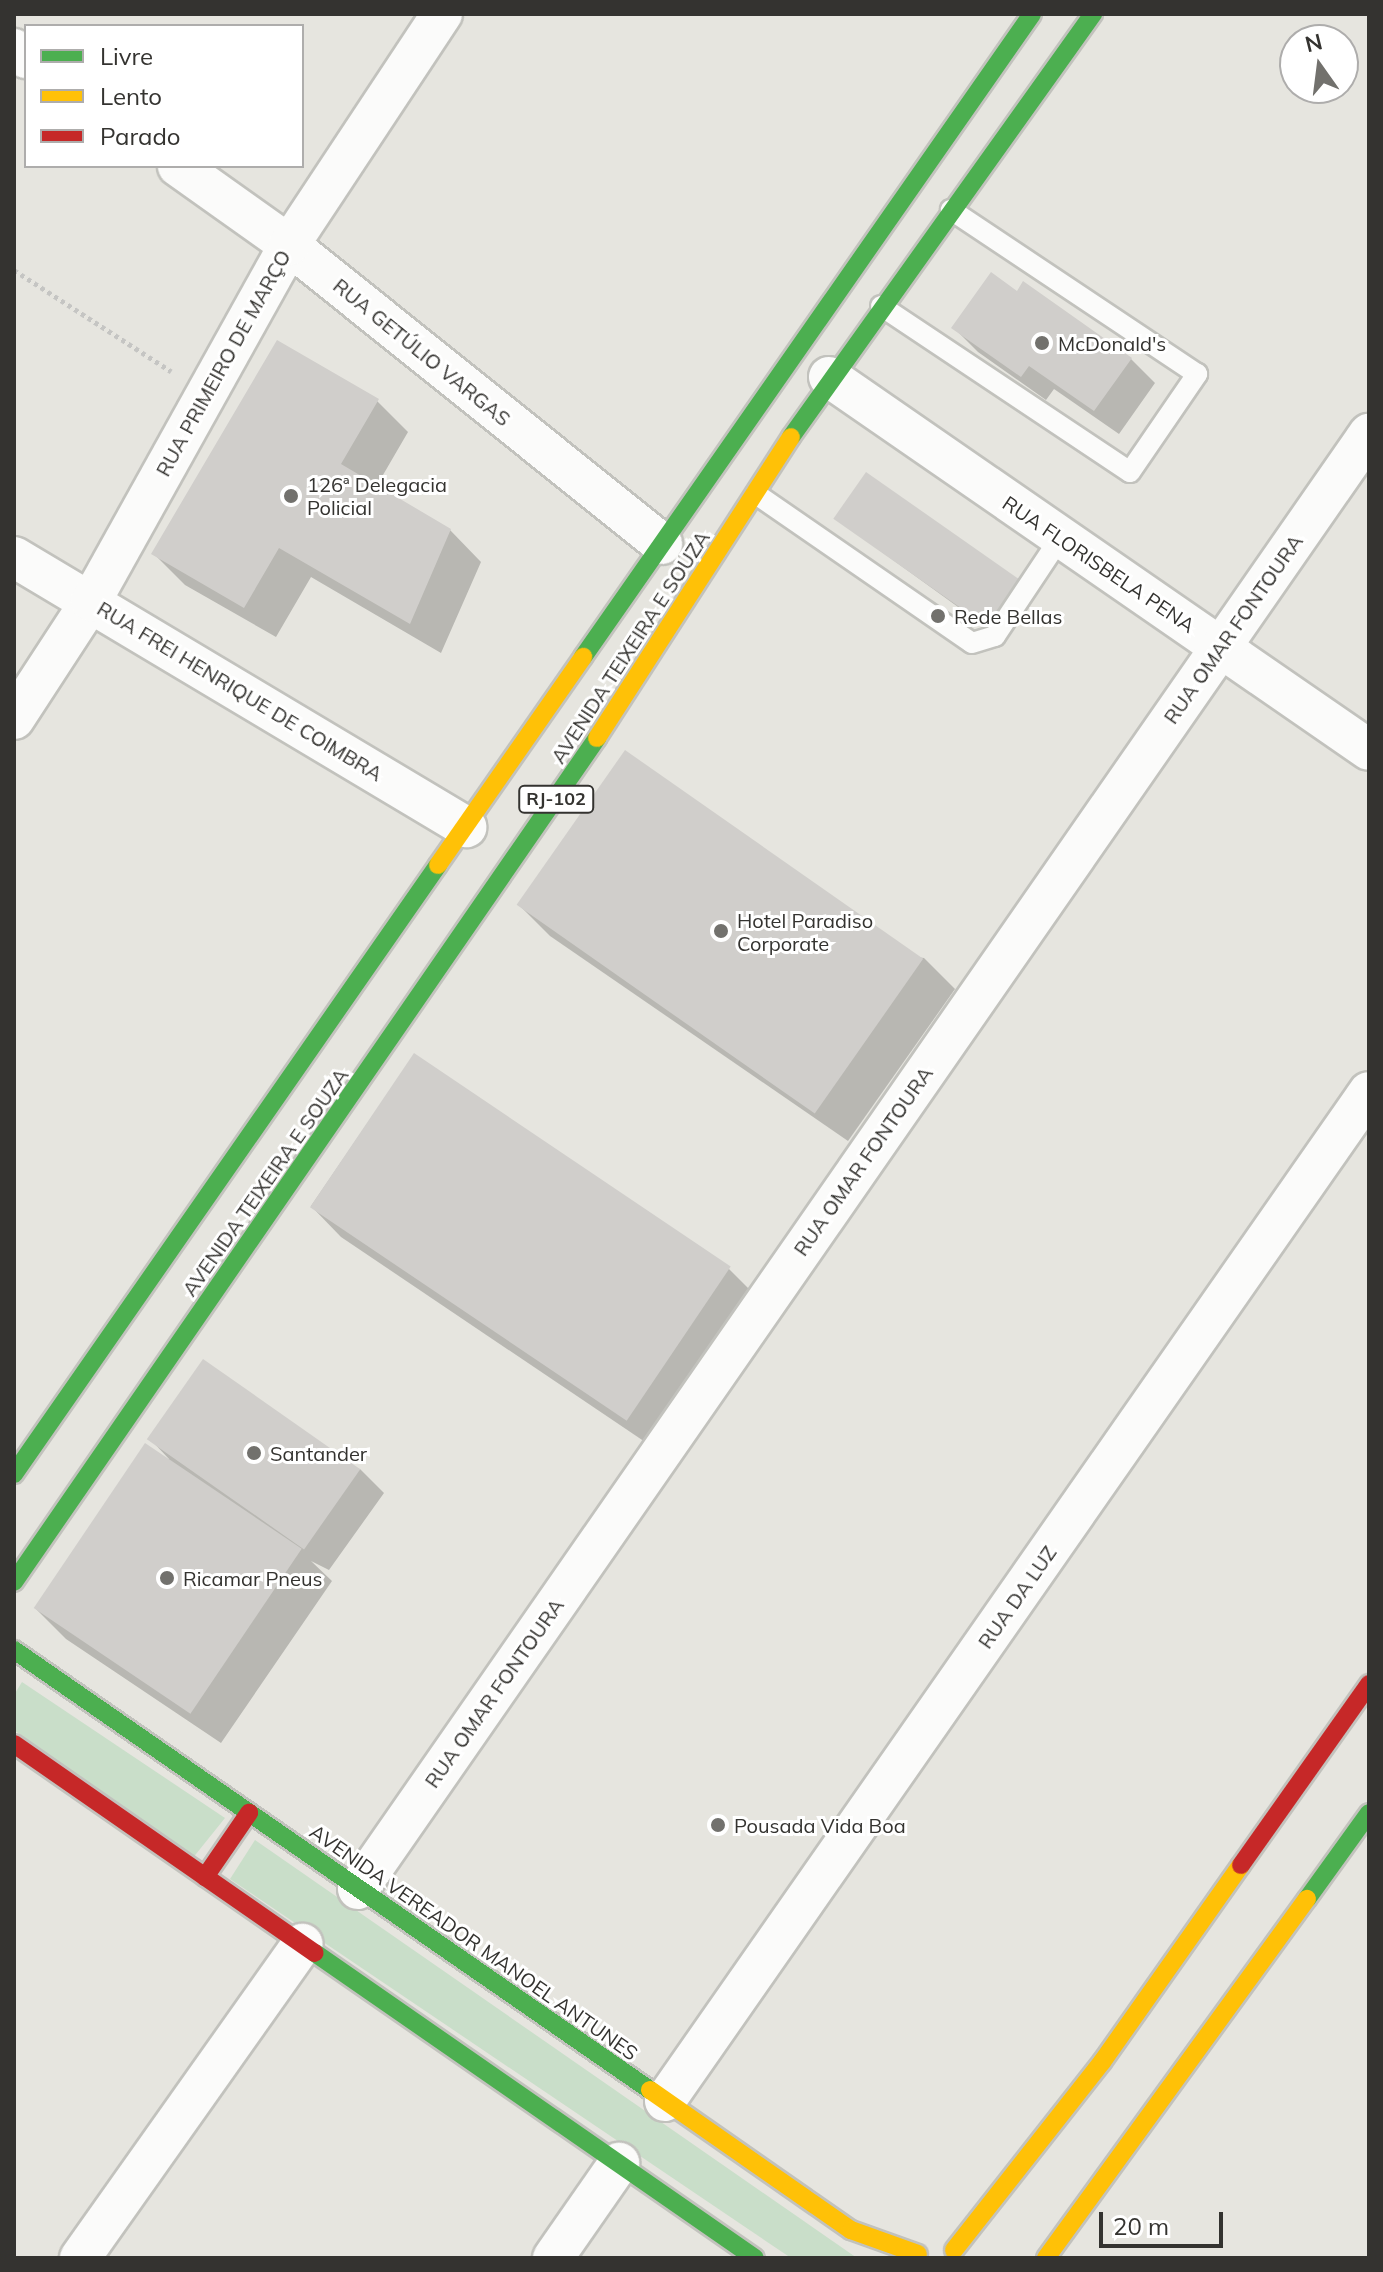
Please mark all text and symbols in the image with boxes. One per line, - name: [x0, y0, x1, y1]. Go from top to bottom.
- legend: [24, 24, 304, 168]
- north arrow: [1279, 24, 1359, 104]
- text: N: [1302, 27, 1325, 58]
- text: Livre: [100, 41, 153, 71]
- text: Lento: [100, 81, 162, 111]
- text: Parado: [100, 121, 181, 151]
- street label: RUA PRIMEIRO DE MARÇO: [151, 246, 295, 480]
- street label: RUA GETÚLIO VARGAS: [329, 273, 515, 431]
- place label: McDonald's: [1058, 331, 1166, 355]
- marker: McDonald's: [1033, 334, 1051, 352]
- place label: 126ª Delegacia Policial: [307, 472, 447, 519]
- marker: 126ª Delegacia Policial: [282, 487, 300, 505]
- street label: RUA FLORISBELA PENA: [998, 491, 1200, 637]
- street label: AVENIDA TEIXEIRA E SOUZA: [546, 526, 714, 768]
- street label: RUA OMAR FONTOURA: [1159, 530, 1307, 728]
- street label: RUA FREI HENRIQUE DE COIMBRA: [93, 596, 387, 786]
- place label: Rede Bellas: [954, 604, 1063, 628]
- marker: Rede Bellas: [929, 607, 947, 625]
- road number: RJ-102: [518, 785, 594, 813]
- place label: Hotel Paradiso Corporate: [737, 908, 873, 955]
- marker: Hotel Paradiso Corporate: [712, 922, 730, 940]
- street label: RUA OMAR FONTOURA: [789, 1062, 937, 1260]
- street label: AVENIDA TEIXEIRA E SOUZA: [177, 1064, 353, 1300]
- place label: Santander: [270, 1441, 367, 1465]
- marker: Santander: [245, 1444, 263, 1462]
- street label: RUA DA LUZ: [973, 1541, 1061, 1653]
- place label: Ricamar Pneus: [183, 1566, 322, 1590]
- marker: Ricamar Pneus: [158, 1569, 176, 1587]
- street label: RUA OMAR FONTOURA: [420, 1594, 568, 1792]
- place label: Pousada Vida Boa: [734, 1813, 906, 1837]
- marker: Pousada Vida Boa: [709, 1816, 727, 1834]
- street label: AVENIDA VEREADOR MANOEL ANTUNES: [305, 1819, 643, 2065]
- scale bar: [1103, 2196, 1227, 2246]
- text: 20 m: [1113, 2211, 1169, 2241]

